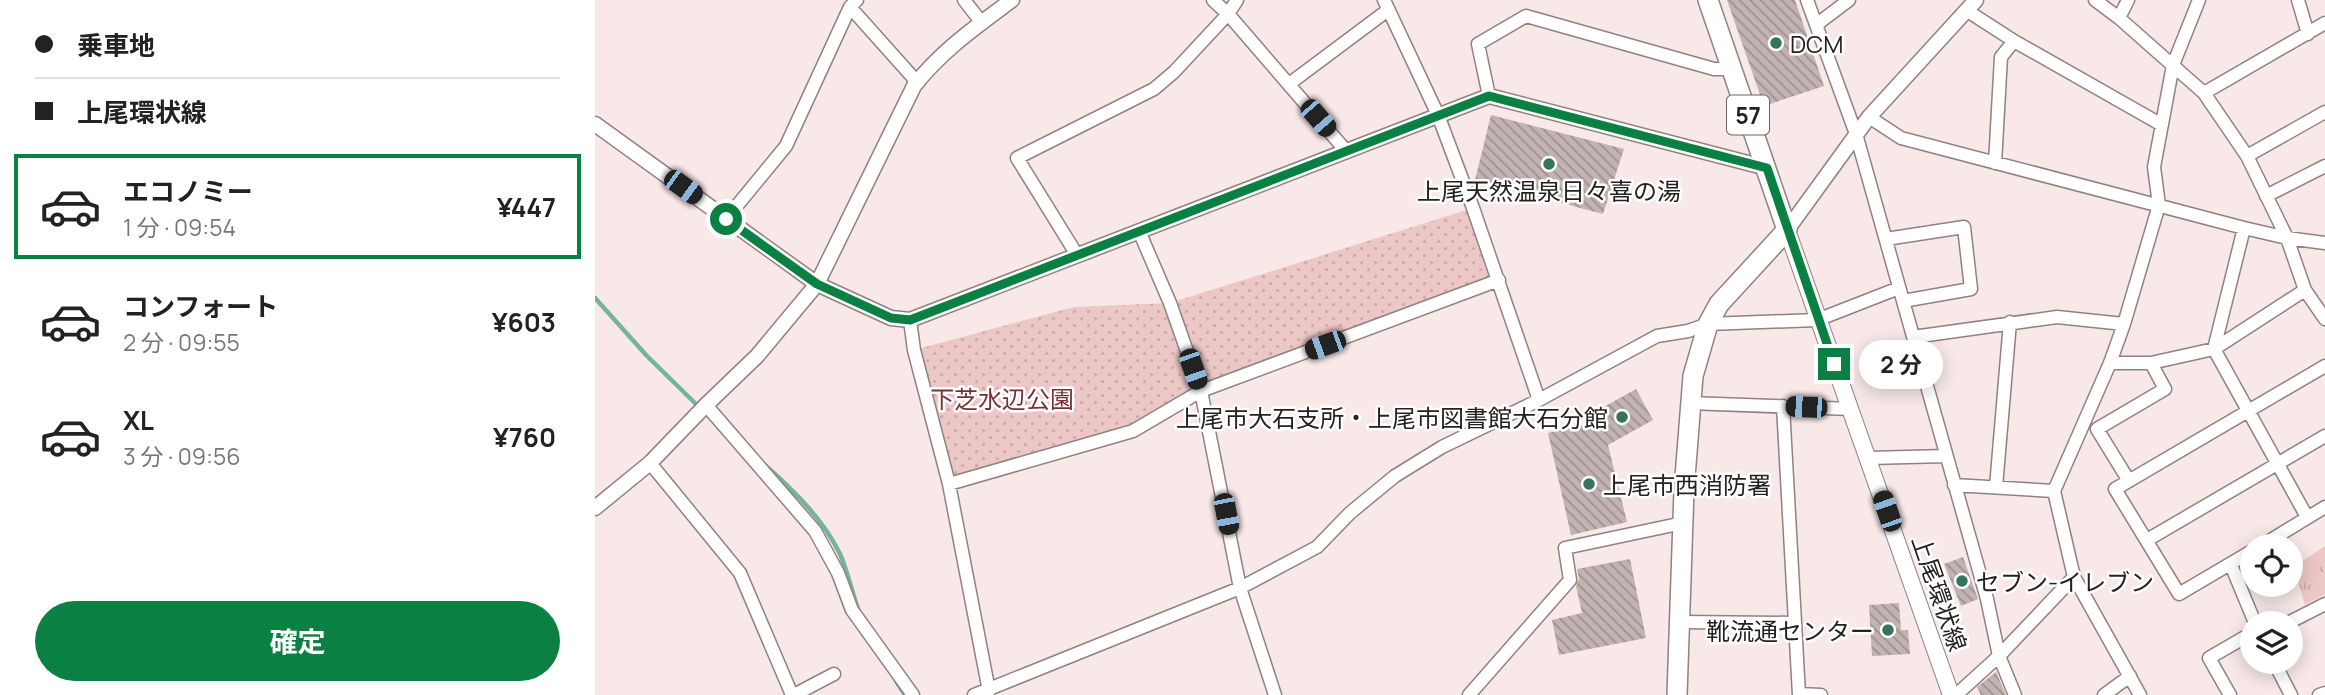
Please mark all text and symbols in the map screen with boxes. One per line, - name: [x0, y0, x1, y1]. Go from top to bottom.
- text: 乗車地: [77, 27, 155, 63]
- place label: DCM: [1790, 27, 1843, 60]
- marker: DCM: [1768, 35, 1784, 51]
- text: 上尾環状線: [77, 94, 207, 130]
- car: [1297, 95, 1340, 141]
- road number: 57: [1727, 96, 1769, 134]
- marker: 上尾天然温泉日々喜の湯: [1541, 156, 1557, 172]
- car: [660, 166, 707, 208]
- text: エコノミー: [123, 173, 253, 209]
- place label: 上尾天然温泉日々喜の湯: [1417, 174, 1681, 207]
- icon: car: [39, 175, 102, 238]
- text: ¥447: [497, 189, 556, 225]
- route start: [710, 203, 742, 235]
- text: 1 分 · 09:54: [123, 211, 236, 243]
- text: コンフォート: [123, 288, 278, 324]
- icon: car: [39, 290, 102, 353]
- text: ¥603: [492, 304, 556, 340]
- text: 2 分 · 09:55: [123, 326, 240, 358]
- car: [1302, 328, 1349, 362]
- callout: 2 分: [1859, 340, 1943, 388]
- car: [1177, 346, 1210, 392]
- route end: [1818, 348, 1850, 380]
- text: 2 分: [1880, 348, 1922, 380]
- park label: 下芝水辺公園: [930, 382, 1074, 415]
- car: [1785, 396, 1828, 418]
- place label: 上尾市大石支所・上尾市図書館大石分館: [1176, 401, 1608, 434]
- text: XL: [123, 402, 154, 438]
- icon: car: [39, 405, 102, 468]
- marker: 上尾市大石支所・上尾市図書館大石分館: [1614, 409, 1630, 425]
- text: ¥760: [493, 419, 556, 455]
- text: 3 分 · 09:56: [123, 440, 240, 472]
- place label: 上尾市西消防署: [1603, 468, 1771, 501]
- marker: 上尾市西消防署: [1581, 476, 1597, 492]
- car: [1871, 488, 1904, 534]
- car: [1212, 491, 1241, 537]
- street label: 上尾環状線: [1905, 531, 1975, 655]
- map controls: [2240, 534, 2303, 674]
- button: locate: [2240, 534, 2303, 597]
- place label: セブン-イレブン: [1976, 565, 2154, 598]
- marker: セブン-イレブン: [1954, 573, 1970, 589]
- button: 確定: [35, 601, 560, 681]
- button: layers: [2240, 611, 2303, 674]
- place label: 靴流通センター: [1706, 614, 1874, 647]
- marker: 靴流通センター: [1880, 622, 1896, 638]

